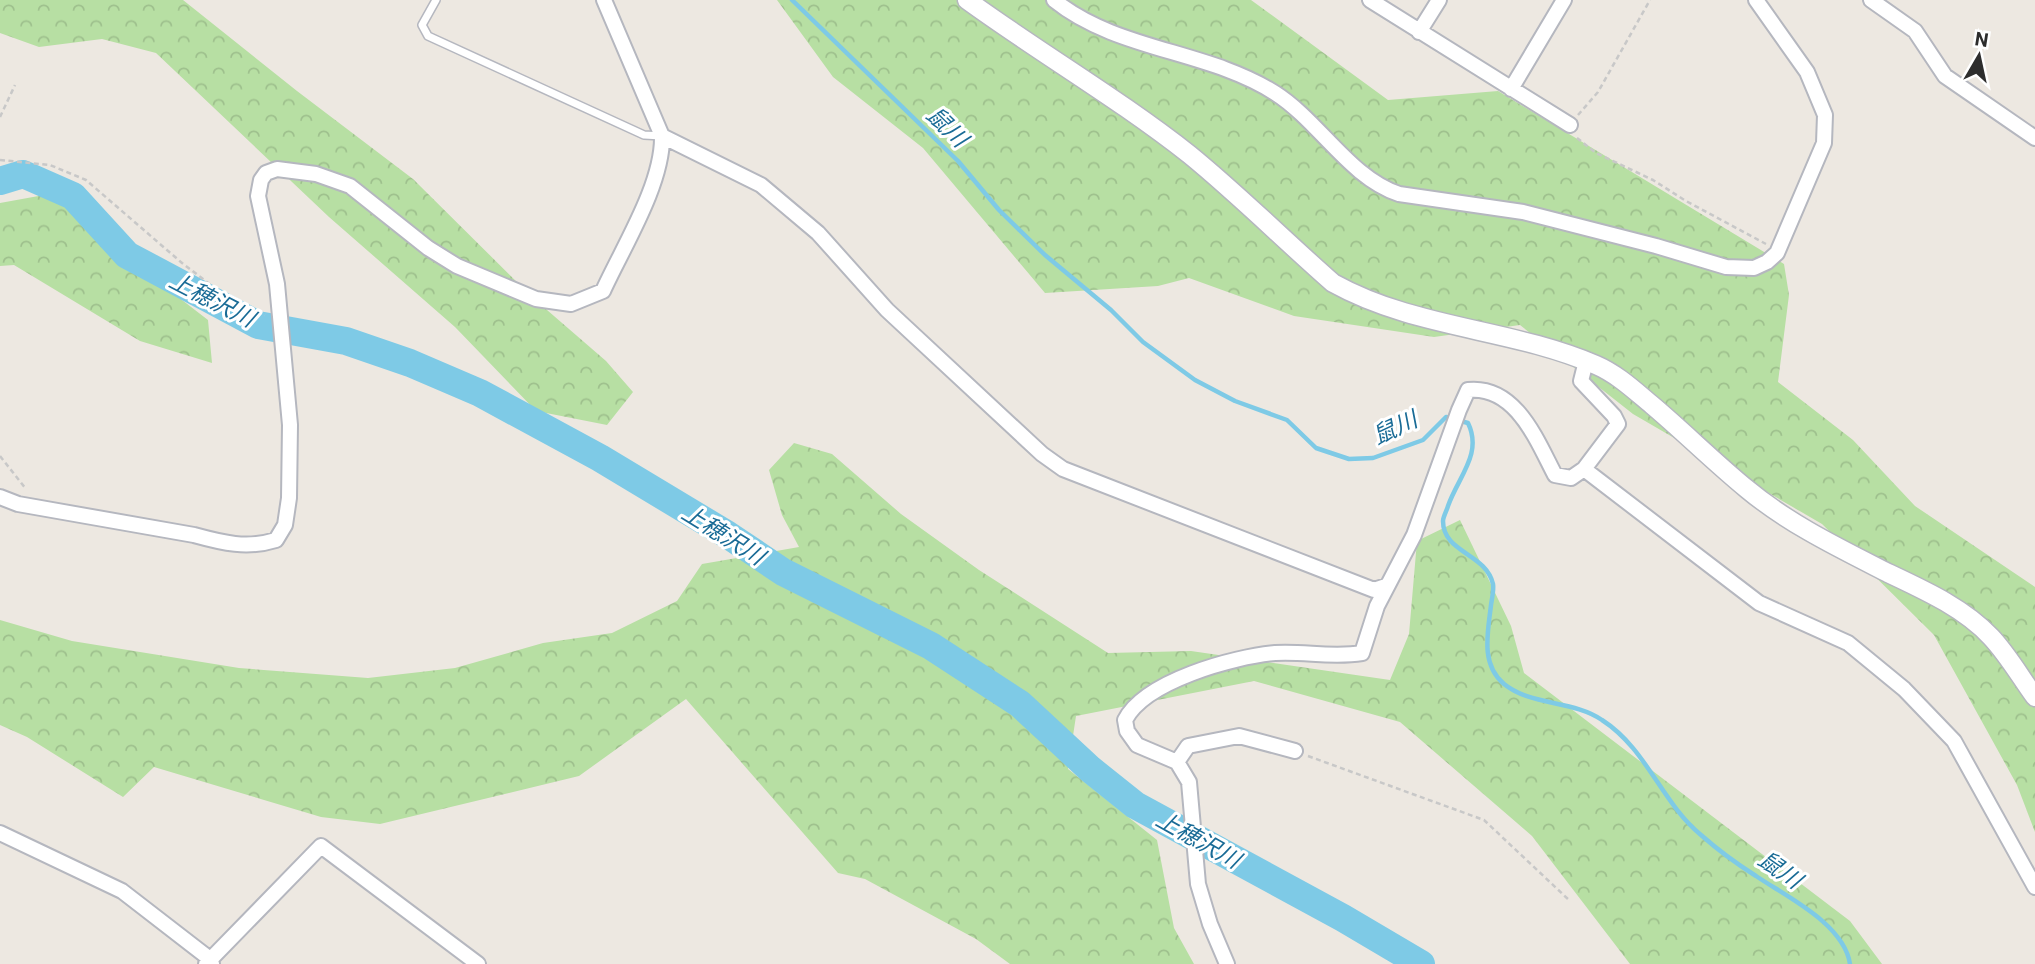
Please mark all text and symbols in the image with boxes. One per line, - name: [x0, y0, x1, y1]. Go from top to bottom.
- north arrow: [1944, 21, 2014, 91]
- text: N: [1973, 27, 1990, 52]
- water label: 鼠川: [921, 101, 975, 155]
- water label: 上穂沢川: [165, 267, 262, 334]
- water label: 鼠川: [1368, 405, 1424, 450]
- water label: 上穂沢川: [677, 499, 772, 572]
- water label: 上穂沢川: [1151, 806, 1247, 876]
- water label: 鼠川: [1753, 846, 1809, 896]

